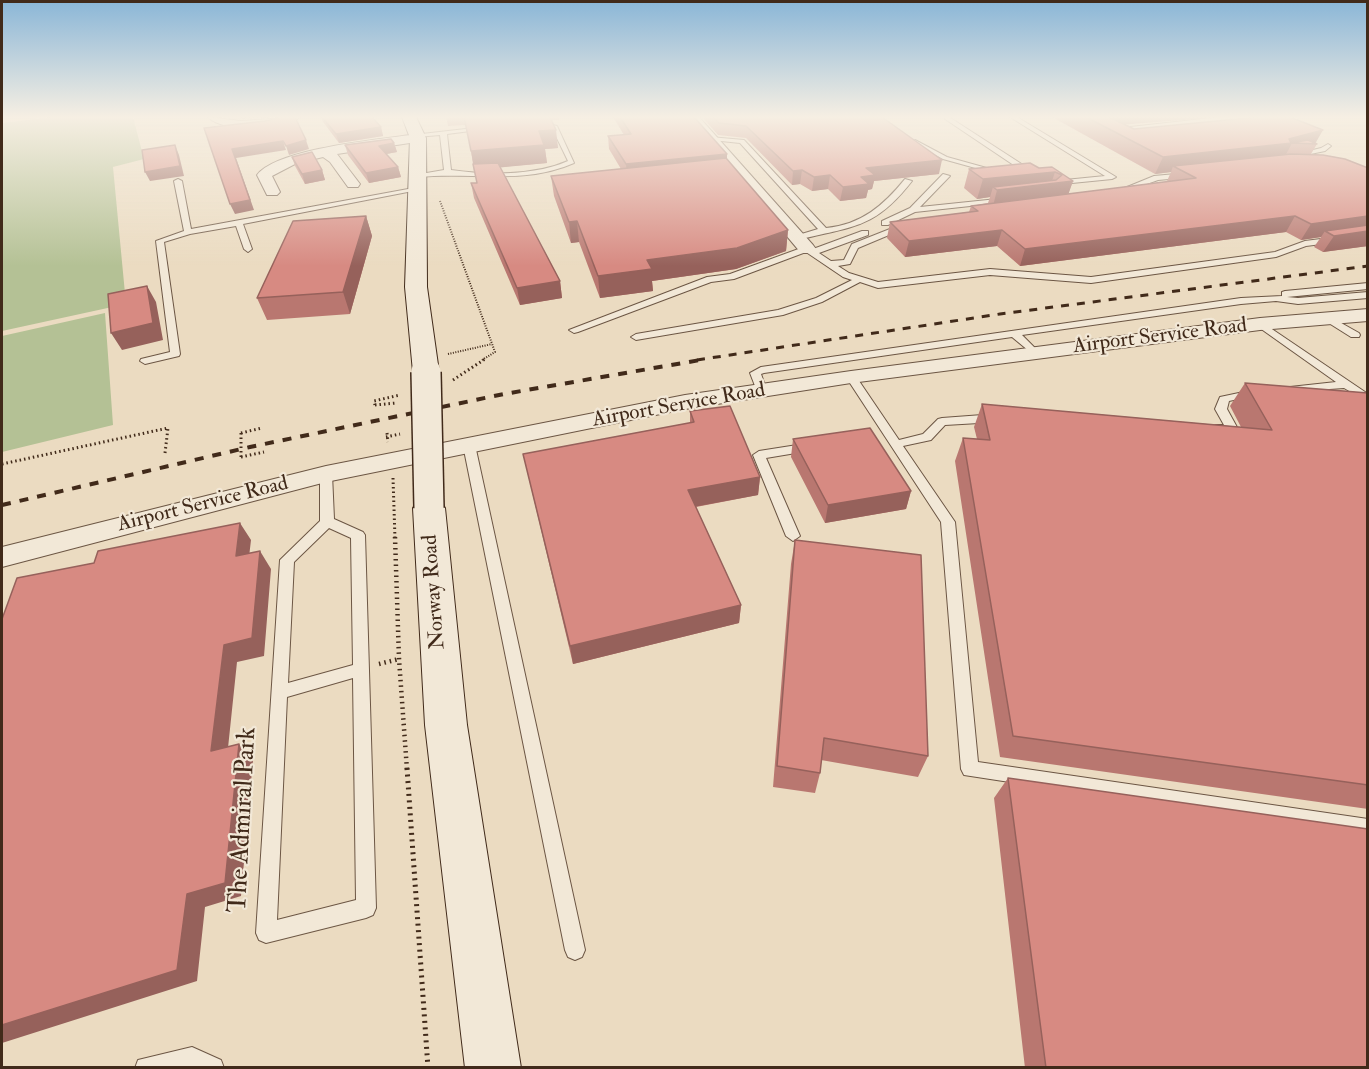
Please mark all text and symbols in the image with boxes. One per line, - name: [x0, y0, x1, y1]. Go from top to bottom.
- street label: Airport Service Road: [1072, 314, 1248, 360]
- street label: Airport Service Road: [591, 378, 767, 434]
- street label: Airport Service Road: [115, 472, 291, 538]
- street label: Norway Road: [418, 534, 452, 650]
- street label: The Admiral Park: [224, 727, 264, 913]

